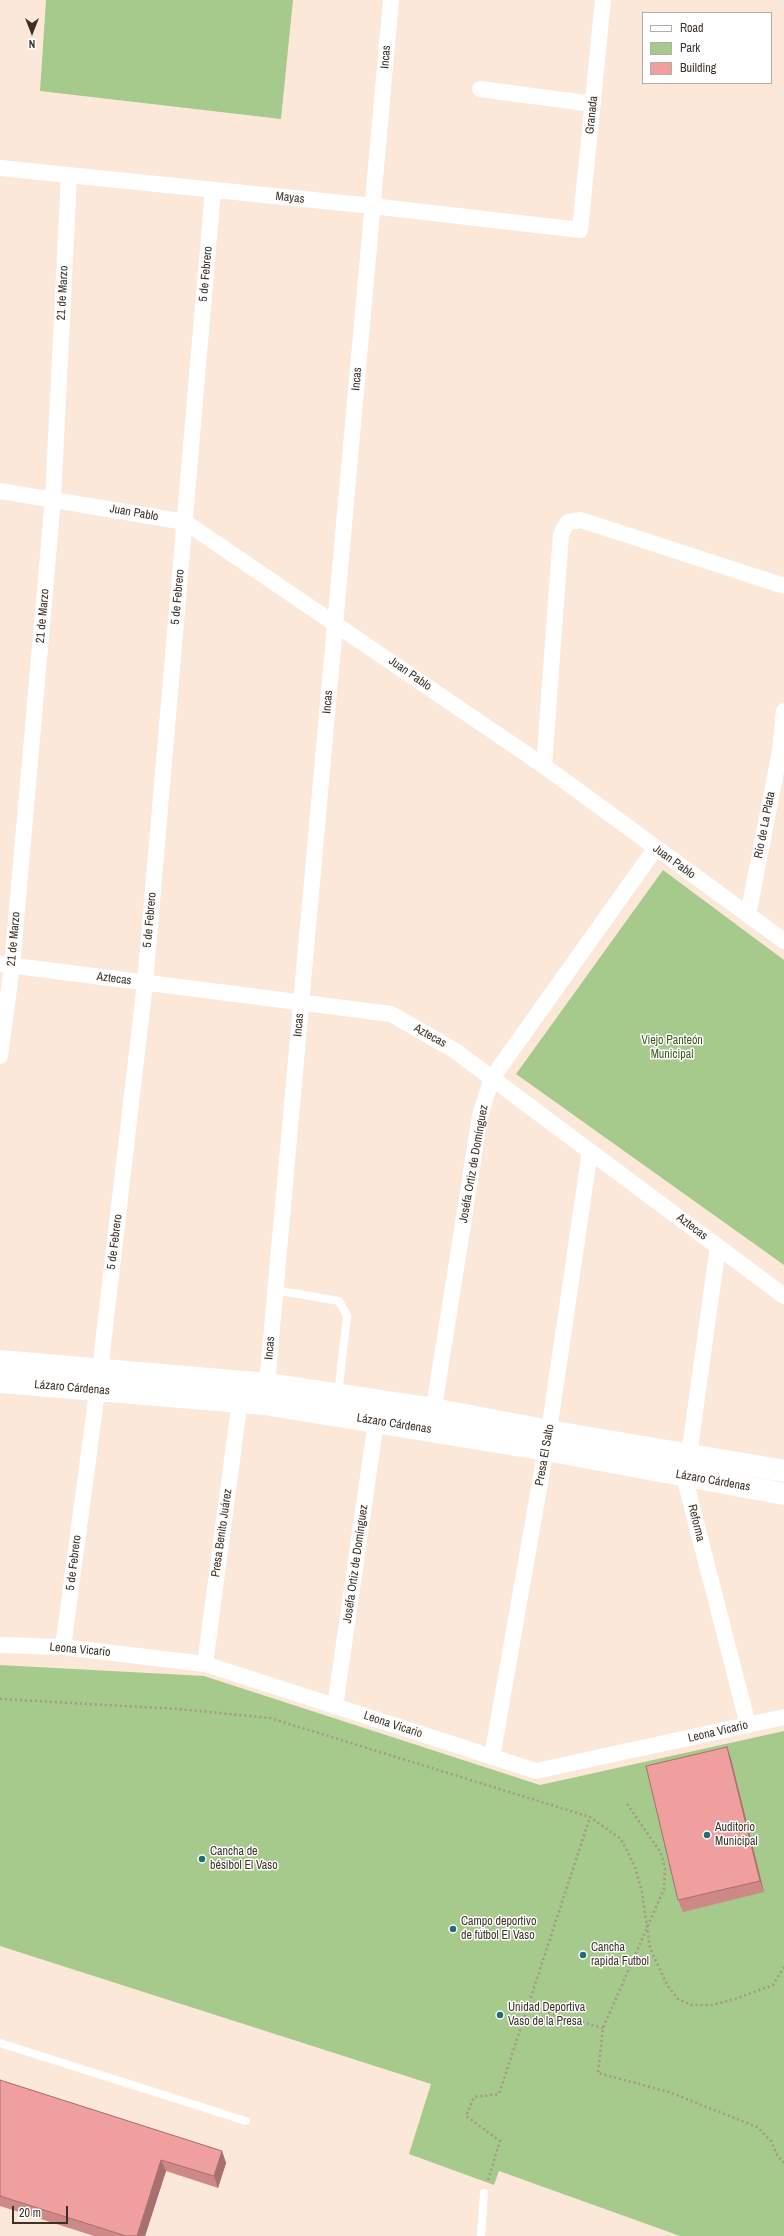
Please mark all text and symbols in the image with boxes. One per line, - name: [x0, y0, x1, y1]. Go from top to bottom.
- north arrow: [12, 12, 52, 52]
- legend: [642, 12, 772, 84]
- text: Road: [680, 20, 704, 36]
- text: N: [29, 37, 35, 51]
- text: Park: [680, 40, 700, 56]
- street label: Incas: [378, 45, 394, 69]
- text: Building: [680, 60, 716, 76]
- street label: Granada: [583, 95, 601, 135]
- street label: Mayas: [275, 189, 305, 207]
- street label: 5 de Febrero: [196, 246, 216, 302]
- street label: 21 de Marzo: [54, 265, 72, 321]
- street label: Incas: [349, 367, 365, 391]
- street label: Juan Pablo: [109, 502, 159, 524]
- street label: 5 de Febrero: [168, 569, 188, 625]
- street label: 21 de Marzo: [33, 588, 53, 644]
- street label: Juan Pablo: [386, 654, 434, 694]
- street label: Incas: [320, 690, 336, 714]
- street label: Río de La Plata: [751, 790, 779, 860]
- street label: Juan Pablo: [650, 842, 698, 882]
- street label: 5 de Febrero: [140, 892, 160, 948]
- street label: 21 de Marzo: [4, 911, 24, 967]
- street label: Aztecas: [96, 970, 132, 988]
- street label: Incas: [291, 1013, 307, 1037]
- street label: Aztecas: [411, 1021, 449, 1051]
- park label: Viejo Panteón Municipal: [641, 1034, 703, 1062]
- street label: Joséfa Ortiz de Domínguez: [457, 1104, 491, 1224]
- street label: Aztecas: [674, 1211, 710, 1243]
- street label: 5 de Febrero: [104, 1213, 126, 1271]
- street label: Incas: [262, 1336, 278, 1360]
- street label: Lázaro Cárdenas: [34, 1378, 110, 1398]
- street label: Lázaro Cárdenas: [356, 1411, 432, 1437]
- street label: Presa El Salto: [532, 1423, 558, 1487]
- street label: Lázaro Cárdenas: [675, 1467, 751, 1495]
- street label: Presa Benito Juárez: [209, 1488, 235, 1578]
- street label: Reforma: [684, 1503, 708, 1543]
- street label: Joséfa Ortiz de Domínguez: [341, 1504, 371, 1624]
- street label: 5 de Febrero: [63, 1534, 85, 1592]
- street label: Leona Vicario: [49, 1640, 111, 1660]
- street label: Leona Vicario: [362, 1709, 424, 1741]
- street label: Leona Vicario: [687, 1718, 749, 1746]
- place label: Auditorio Municipal: [715, 1821, 758, 1849]
- marker: Auditorio Municipal: [702, 1830, 712, 1840]
- place label: Cancha de bésibol El Vaso: [210, 1845, 278, 1873]
- marker: Cancha de bésibol El Vaso: [197, 1854, 207, 1864]
- place label: Campo deportivo de fútbol El Vaso: [461, 1915, 536, 1943]
- marker: Campo deportivo de fútbol El Vaso: [448, 1924, 458, 1934]
- place label: Cancha rapida Futbol: [591, 1941, 649, 1969]
- marker: Cancha rapida Futbol: [578, 1950, 588, 1960]
- place label: Unidad Deportiva Vaso de la Presa: [508, 2001, 585, 2029]
- marker: Unidad Deportiva Vaso de la Presa: [495, 2010, 505, 2020]
- scale bar: [14, 2198, 70, 2224]
- text: 20 m: [19, 2205, 41, 2221]

